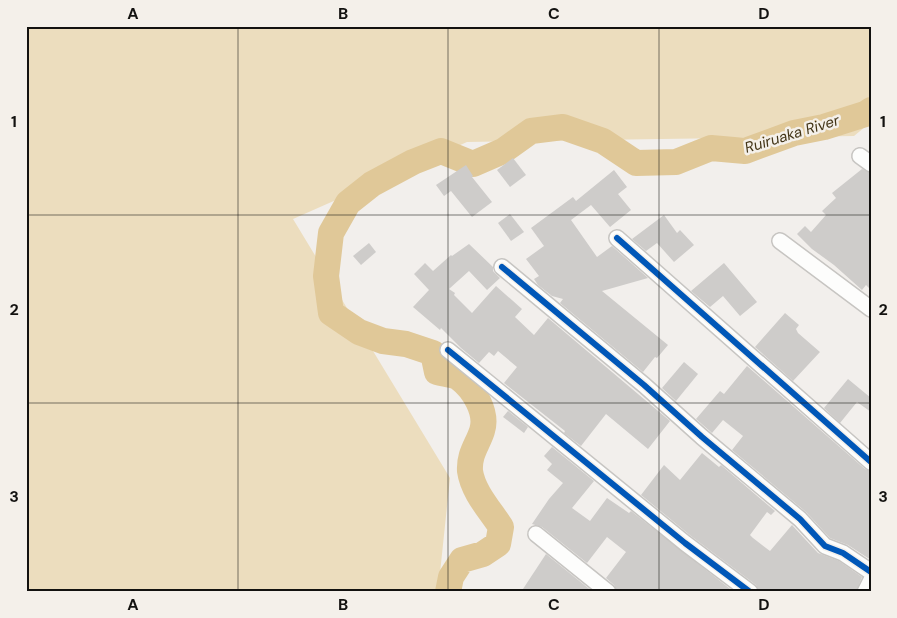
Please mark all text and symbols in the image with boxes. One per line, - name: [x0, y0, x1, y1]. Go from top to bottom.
- text: A: [127, 3, 139, 24]
- text: B: [338, 3, 348, 24]
- text: C: [548, 3, 560, 24]
- text: D: [758, 3, 770, 24]
- water label: Ruiruaka River: [742, 110, 842, 158]
- text: 1: [11, 111, 17, 132]
- text: 1: [880, 111, 886, 132]
- text: 2: [9, 299, 19, 320]
- text: 2: [878, 299, 888, 320]
- text: 3: [9, 486, 19, 507]
- text: 3: [878, 486, 888, 507]
- text: A: [127, 594, 139, 615]
- text: B: [338, 594, 348, 615]
- text: C: [548, 594, 560, 615]
- text: D: [758, 594, 770, 615]

